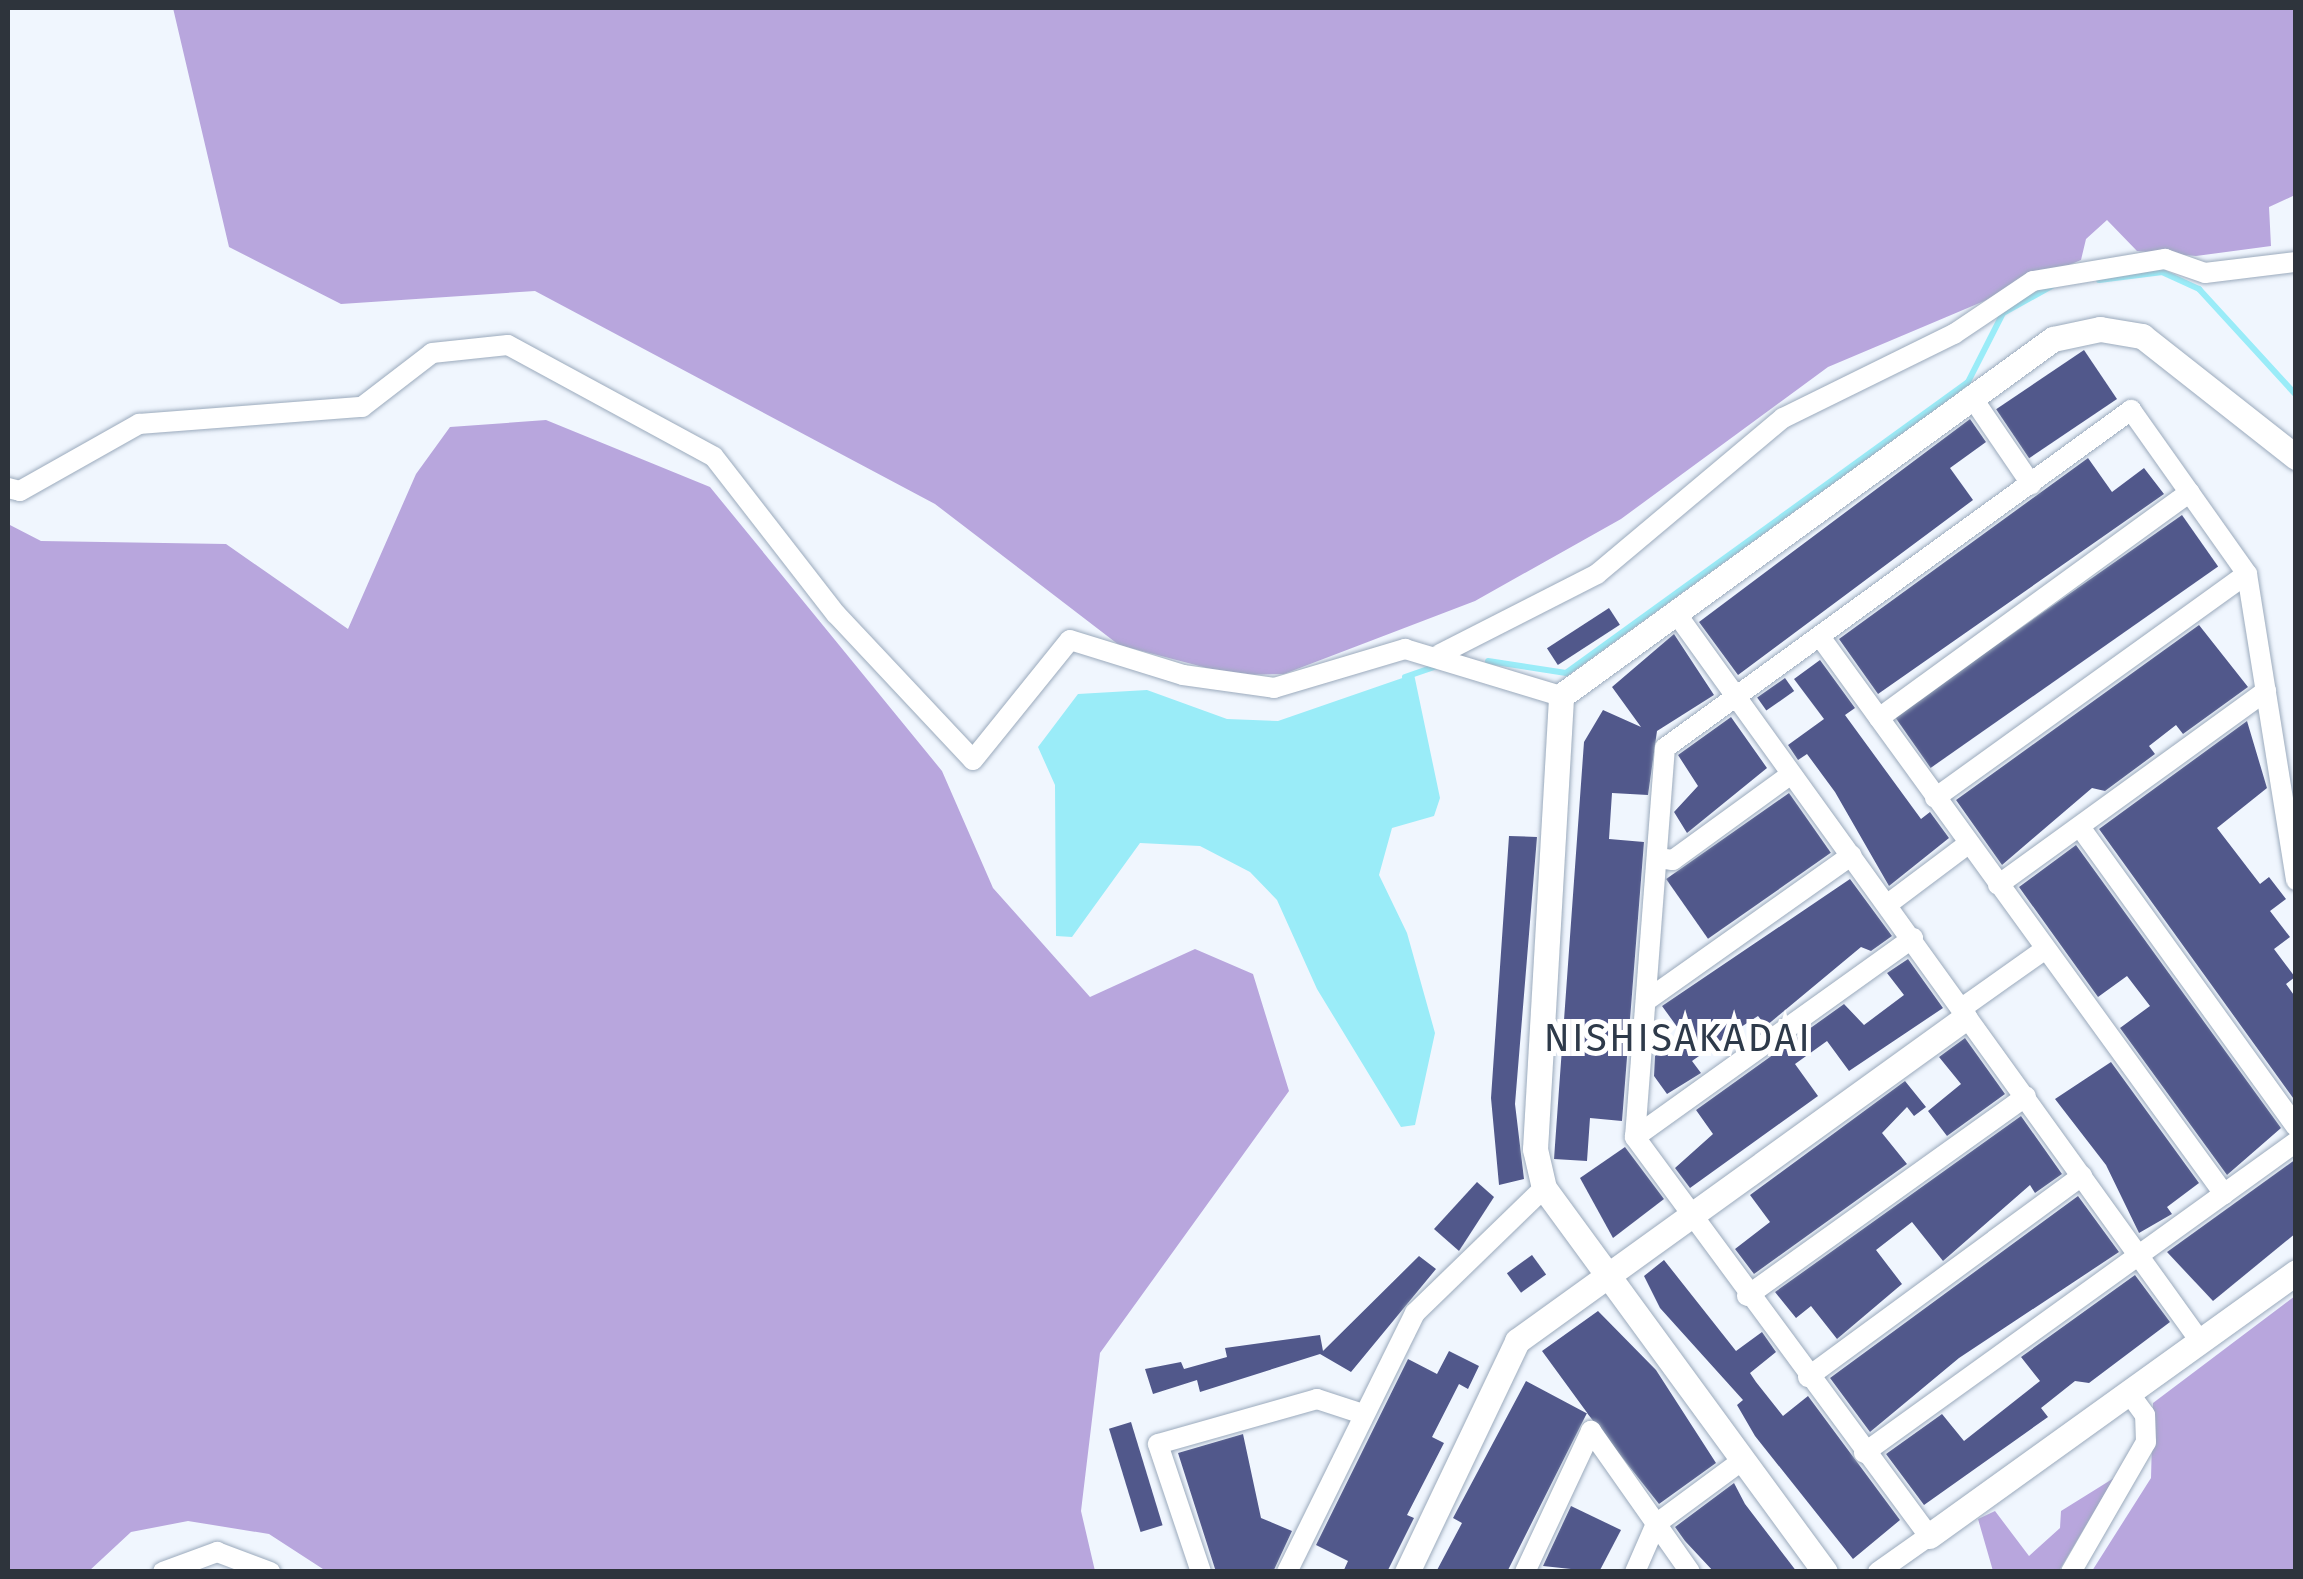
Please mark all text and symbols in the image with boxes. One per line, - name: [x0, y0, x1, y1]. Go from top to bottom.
- district label: NISHISAKADAI: [1544, 1016, 1812, 1062]

